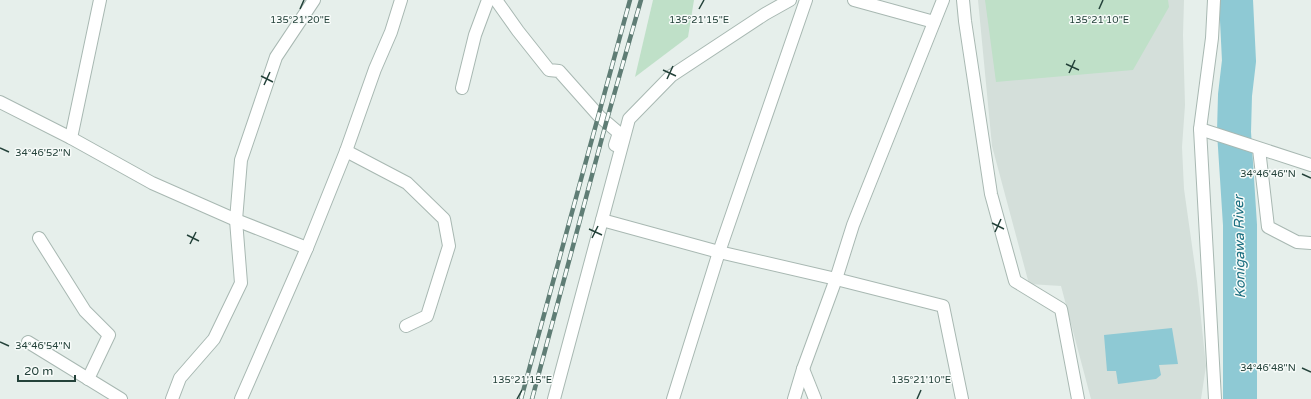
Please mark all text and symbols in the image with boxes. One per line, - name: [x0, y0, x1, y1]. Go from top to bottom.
- text: 135°21'20"E: [270, 14, 330, 26]
- text: 135°21'15"E: [669, 14, 729, 26]
- text: 135°21'10"E: [1069, 14, 1129, 26]
- text: 34°46'52"N: [15, 147, 71, 159]
- text: 34°46'46"N: [1240, 168, 1296, 180]
- water label: Konigawa River: [1230, 194, 1249, 299]
- text: 34°46'54"N: [15, 340, 71, 352]
- scale bar: [18, 357, 75, 383]
- text: 34°46'48"N: [1240, 362, 1296, 374]
- text: 20 m: [24, 364, 53, 378]
- text: 135°21'15"E: [492, 374, 552, 386]
- text: 135°21'10"E: [891, 374, 951, 386]

